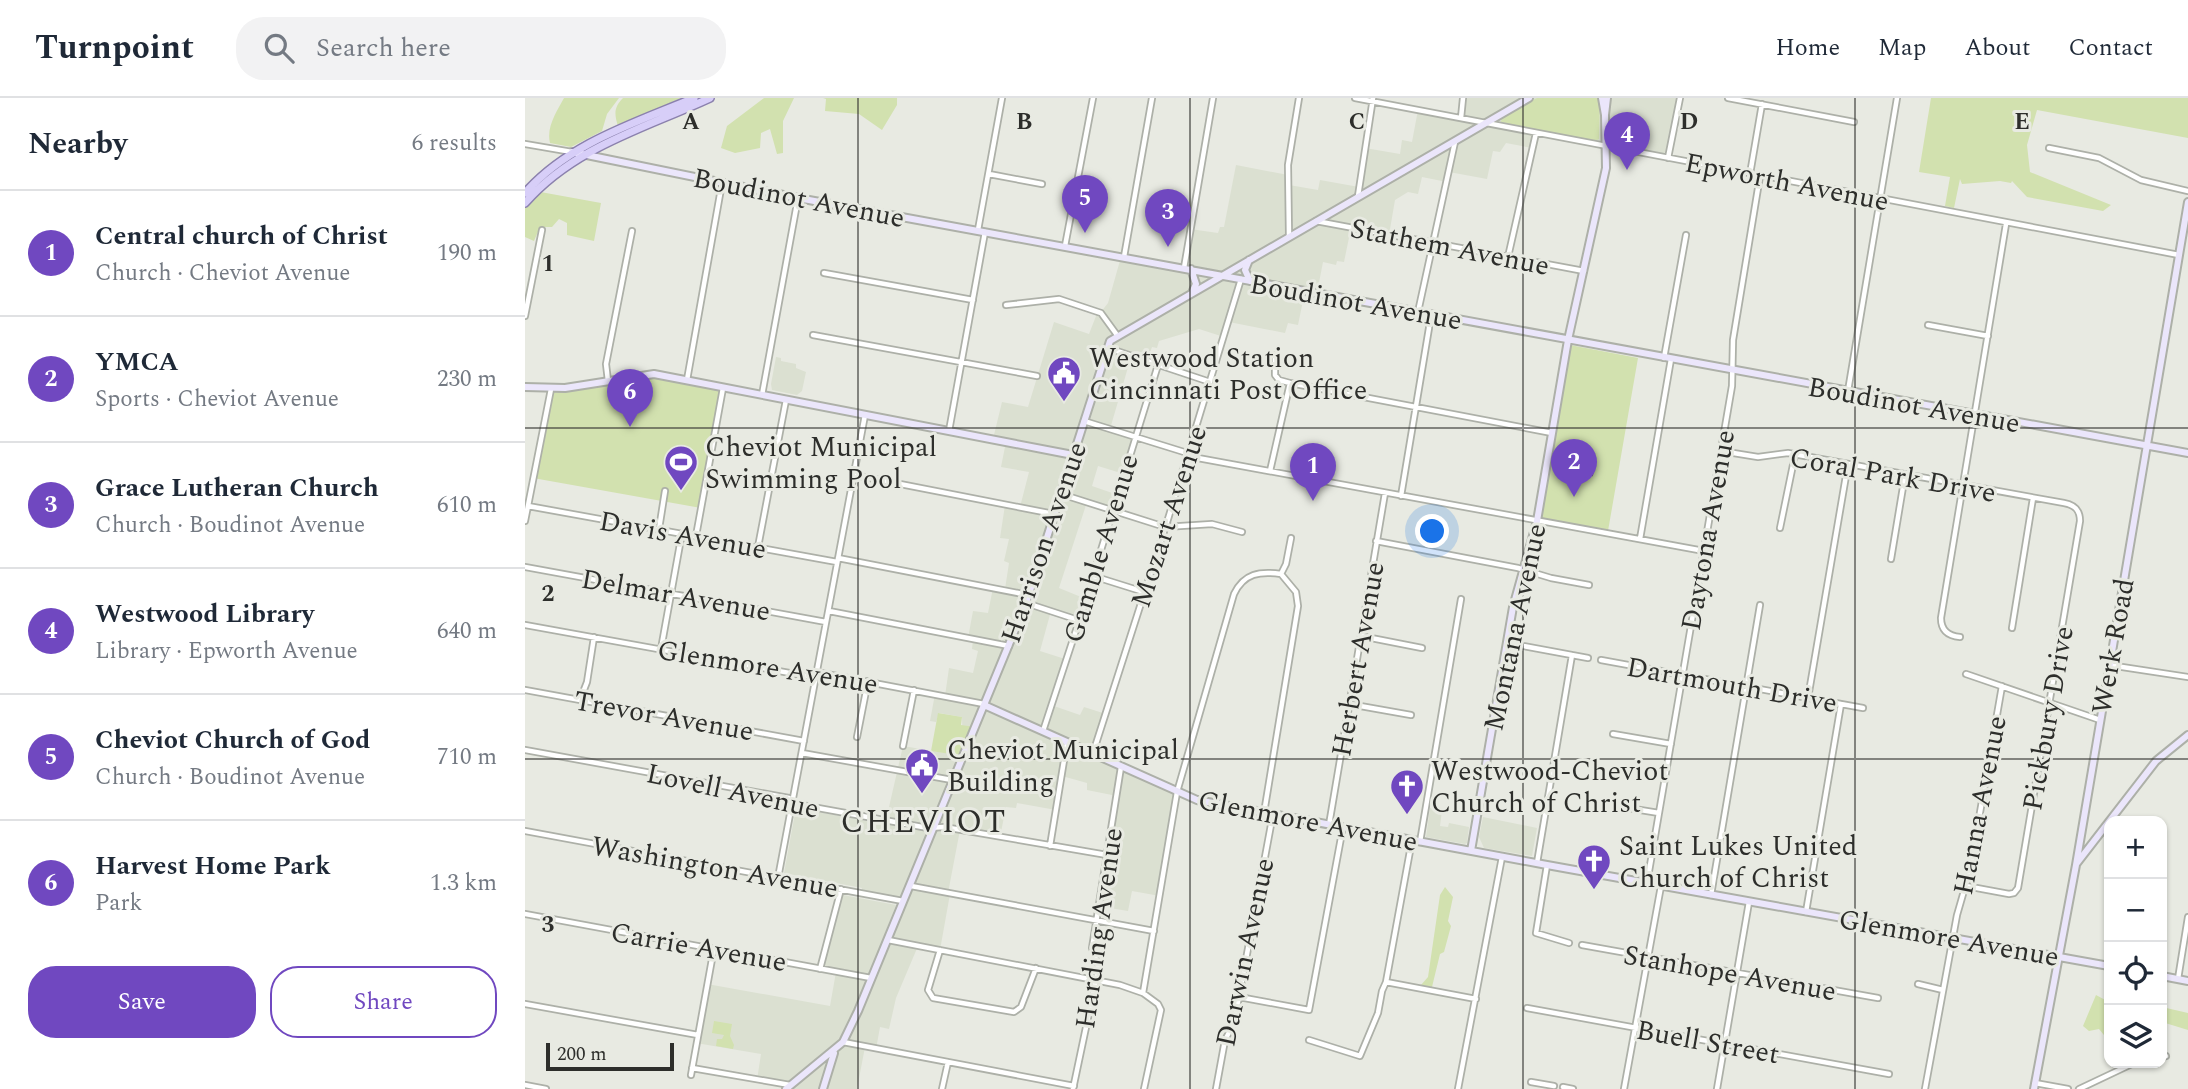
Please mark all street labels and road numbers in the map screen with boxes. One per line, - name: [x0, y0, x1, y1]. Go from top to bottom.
- street label: Epworth Avenue: [1681, 142, 1892, 223]
- street label: Boudinot Avenue: [689, 157, 908, 240]
- street label: Stathem Avenue: [1346, 207, 1553, 288]
- street label: Boudinot Avenue: [1246, 263, 1465, 342]
- street label: Boudinot Avenue: [1804, 366, 2023, 445]
- street label: Mozart Avenue: [1120, 420, 1219, 613]
- street label: Daytona Avenue: [1670, 427, 1747, 634]
- street label: Harrison Avenue: [990, 436, 1099, 649]
- street label: Coral Park Drive: [1786, 436, 1999, 515]
- street label: Gamble Avenue: [1052, 448, 1151, 648]
- street label: Davis Avenue: [596, 500, 770, 571]
- street label: Montana Avenue: [1472, 520, 1558, 735]
- street label: Delmar Avenue: [578, 558, 774, 633]
- street label: Herbert Avenue: [1320, 558, 1397, 760]
- street label: Werk Road: [2080, 575, 2147, 718]
- street label: Pickbury Drive: [2011, 623, 2086, 814]
- street label: Glenmore Avenue: [654, 629, 881, 706]
- street label: Dartmouth Drive: [1623, 646, 1841, 725]
- street label: Trevor Avenue: [570, 680, 757, 753]
- street label: Hanna Avenue: [1942, 712, 2019, 899]
- street label: Lovell Avenue: [642, 752, 823, 831]
- street label: Glenmore Avenue: [1194, 779, 1421, 864]
- street label: Washington Avenue: [588, 825, 841, 910]
- street label: Harding Avenue: [1064, 825, 1135, 1032]
- street label: Darwin Avenue: [1204, 854, 1286, 1051]
- street label: Glenmore Avenue: [1835, 898, 2062, 979]
- street label: Carrie Avenue: [607, 911, 790, 984]
- street label: Stanhope Avenue: [1620, 934, 1840, 1013]
- street label: Buell Street: [1633, 1009, 1783, 1076]

